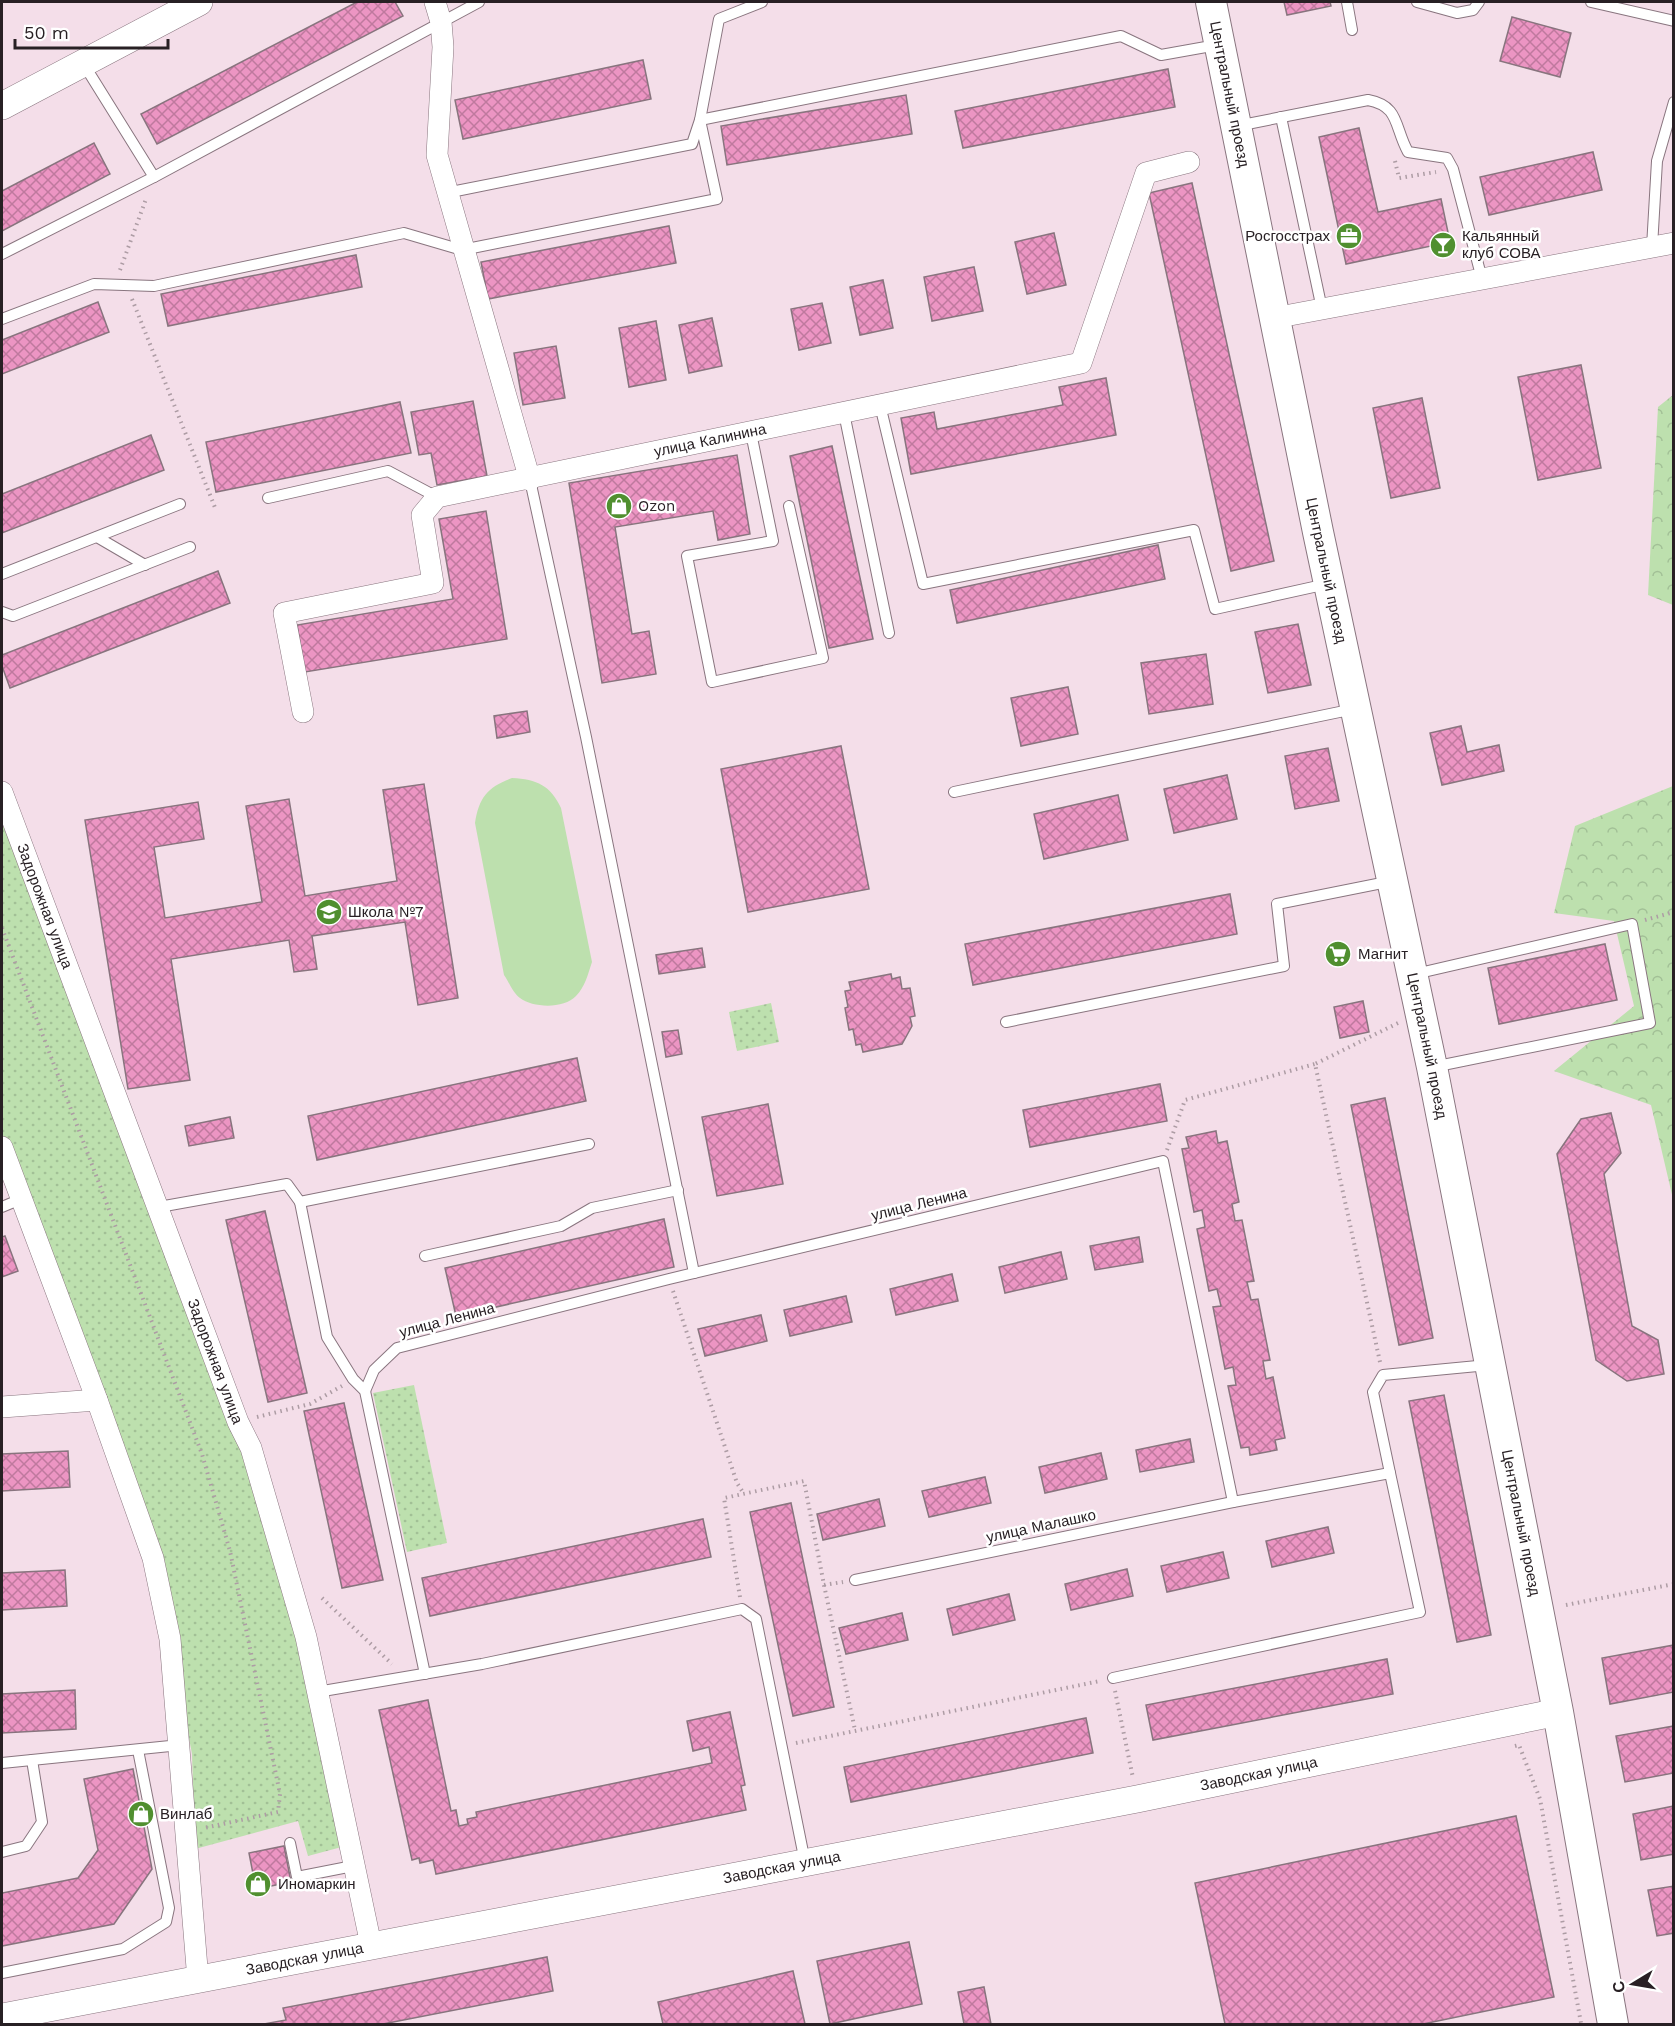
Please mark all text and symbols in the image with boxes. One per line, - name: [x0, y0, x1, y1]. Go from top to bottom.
- scale bar: [15, 12, 168, 50]
- street label: Центральный проезд: [1206, 20, 1253, 169]
- text: 50 m: [24, 22, 69, 43]
- office icon: Росгосстрах: [1334, 221, 1364, 251]
- place label: Росгосстрах: [1245, 227, 1330, 245]
- place label: Кальянный клуб СОВА: [1462, 227, 1541, 262]
- bar icon: Кальянный клуб СОВА: [1428, 230, 1458, 260]
- street label: улица Калинина: [652, 420, 768, 461]
- shop icon: Ozon: [604, 491, 634, 521]
- street label: Центральный проезд: [1302, 496, 1351, 645]
- place label: Ozon: [638, 497, 675, 515]
- street label: Задорожная улица: [13, 841, 77, 972]
- school or university icon: Школа №7: [314, 897, 344, 927]
- place label: Школа №7: [348, 903, 424, 921]
- supermarket icon: Магнит: [1323, 939, 1353, 969]
- place label: Магнит: [1358, 945, 1408, 963]
- street label: Центральный проезд: [1403, 971, 1451, 1121]
- street label: улица Ленина: [869, 1183, 969, 1225]
- street label: Задорожная улица: [184, 1296, 247, 1427]
- street label: улица Ленина: [397, 1298, 497, 1341]
- street label: Центральный проезд: [1498, 1448, 1544, 1598]
- street label: улица Малашко: [985, 1506, 1097, 1546]
- street label: Заводская улица: [1198, 1753, 1320, 1795]
- shop icon: Винлаб: [126, 1799, 156, 1829]
- place label: Винлаб: [160, 1805, 212, 1823]
- street label: Заводская улица: [721, 1847, 843, 1887]
- shop icon: Иномаркин: [243, 1869, 273, 1899]
- place label: Иномаркин: [278, 1875, 356, 1893]
- street label: Заводская улица: [244, 1939, 365, 1979]
- north arrow: [1603, 1954, 1663, 2014]
- text: С: [1608, 1979, 1629, 1994]

